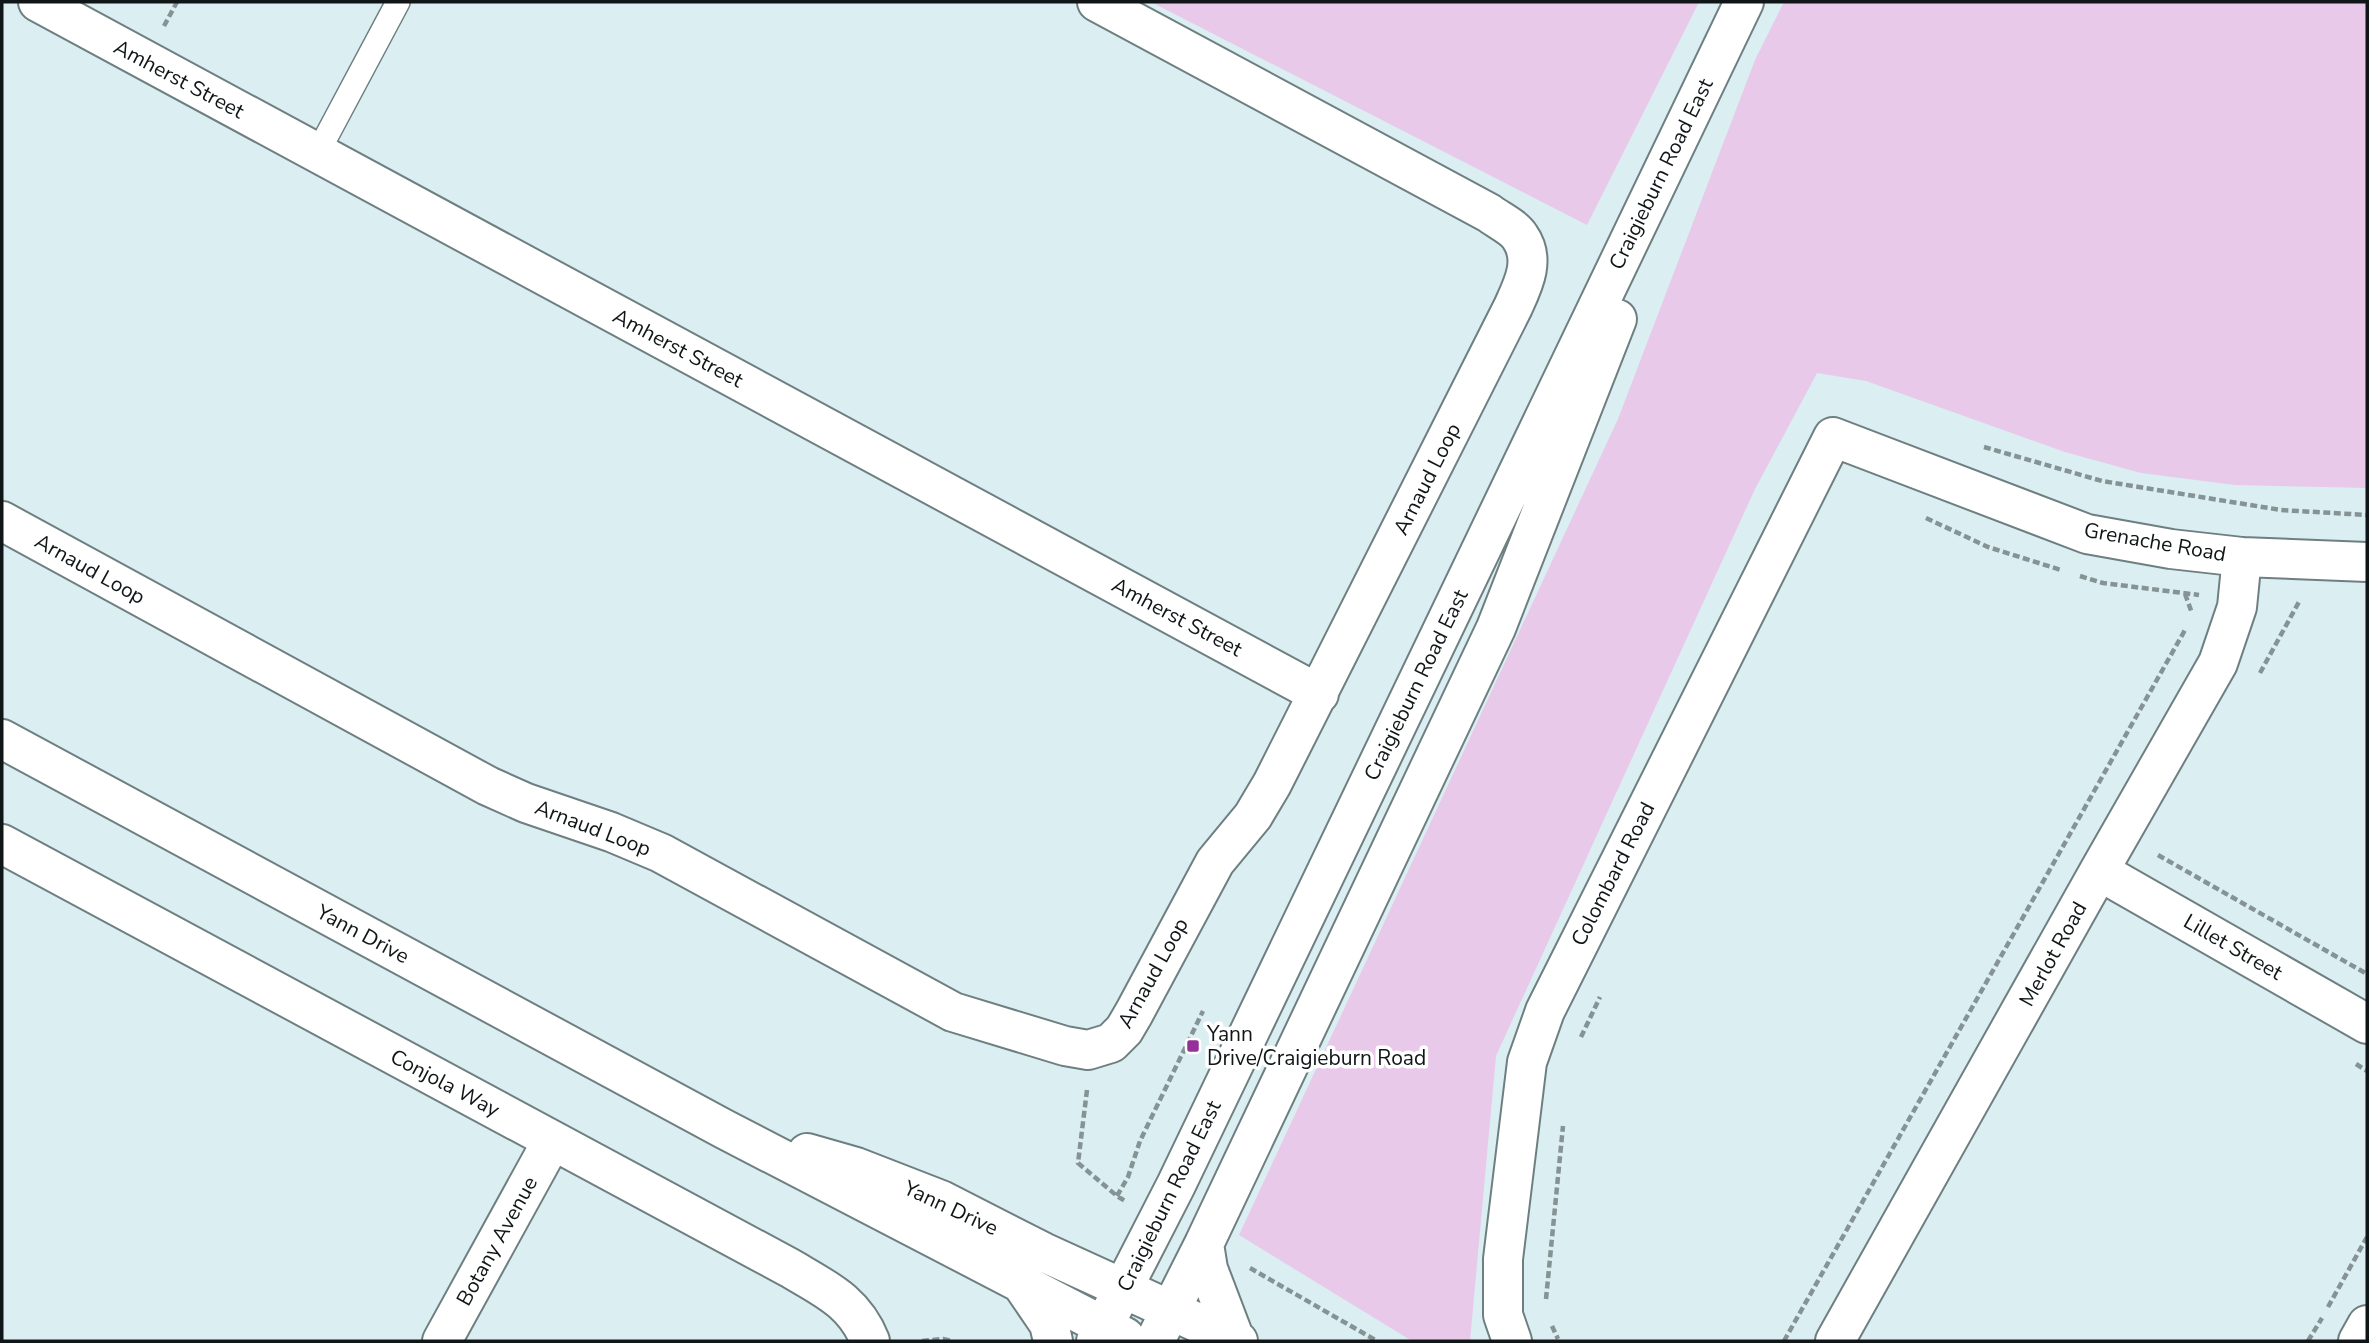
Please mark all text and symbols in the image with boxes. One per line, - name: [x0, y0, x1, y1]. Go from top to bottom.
- street label: Amherst Street: [109, 33, 250, 125]
- street label: Craigieburn Road East: [1602, 73, 1720, 274]
- street label: Amherst Street: [608, 302, 749, 394]
- street label: Arnaud Loop: [1387, 418, 1467, 540]
- street label: Grenache Road: [2082, 516, 2228, 568]
- street label: Arnaud Loop: [30, 527, 150, 611]
- street label: Amherst Street: [1107, 571, 1248, 663]
- street label: Craigieburn Road East: [1357, 584, 1475, 785]
- street label: Arnaud Loop: [531, 793, 655, 863]
- street label: Colombard Road: [1565, 797, 1661, 951]
- street label: Yann Drive: [311, 897, 414, 970]
- street label: Merlot Road: [2013, 897, 2093, 1011]
- street label: Lillet Street: [2178, 907, 2288, 987]
- street label: Arnaud Loop: [1111, 913, 1195, 1033]
- place label: Yann Drive/Craigieburn Road: [1206, 1020, 1426, 1072]
- marker: Yann Drive/Craigieburn Road: [1185, 1038, 1201, 1054]
- street label: Conjola Way: [385, 1042, 505, 1124]
- street label: Craigieburn Road East: [1110, 1095, 1228, 1296]
- street label: Botany Avenue: [450, 1171, 544, 1311]
- street label: Yann Drive: [898, 1174, 1003, 1242]

